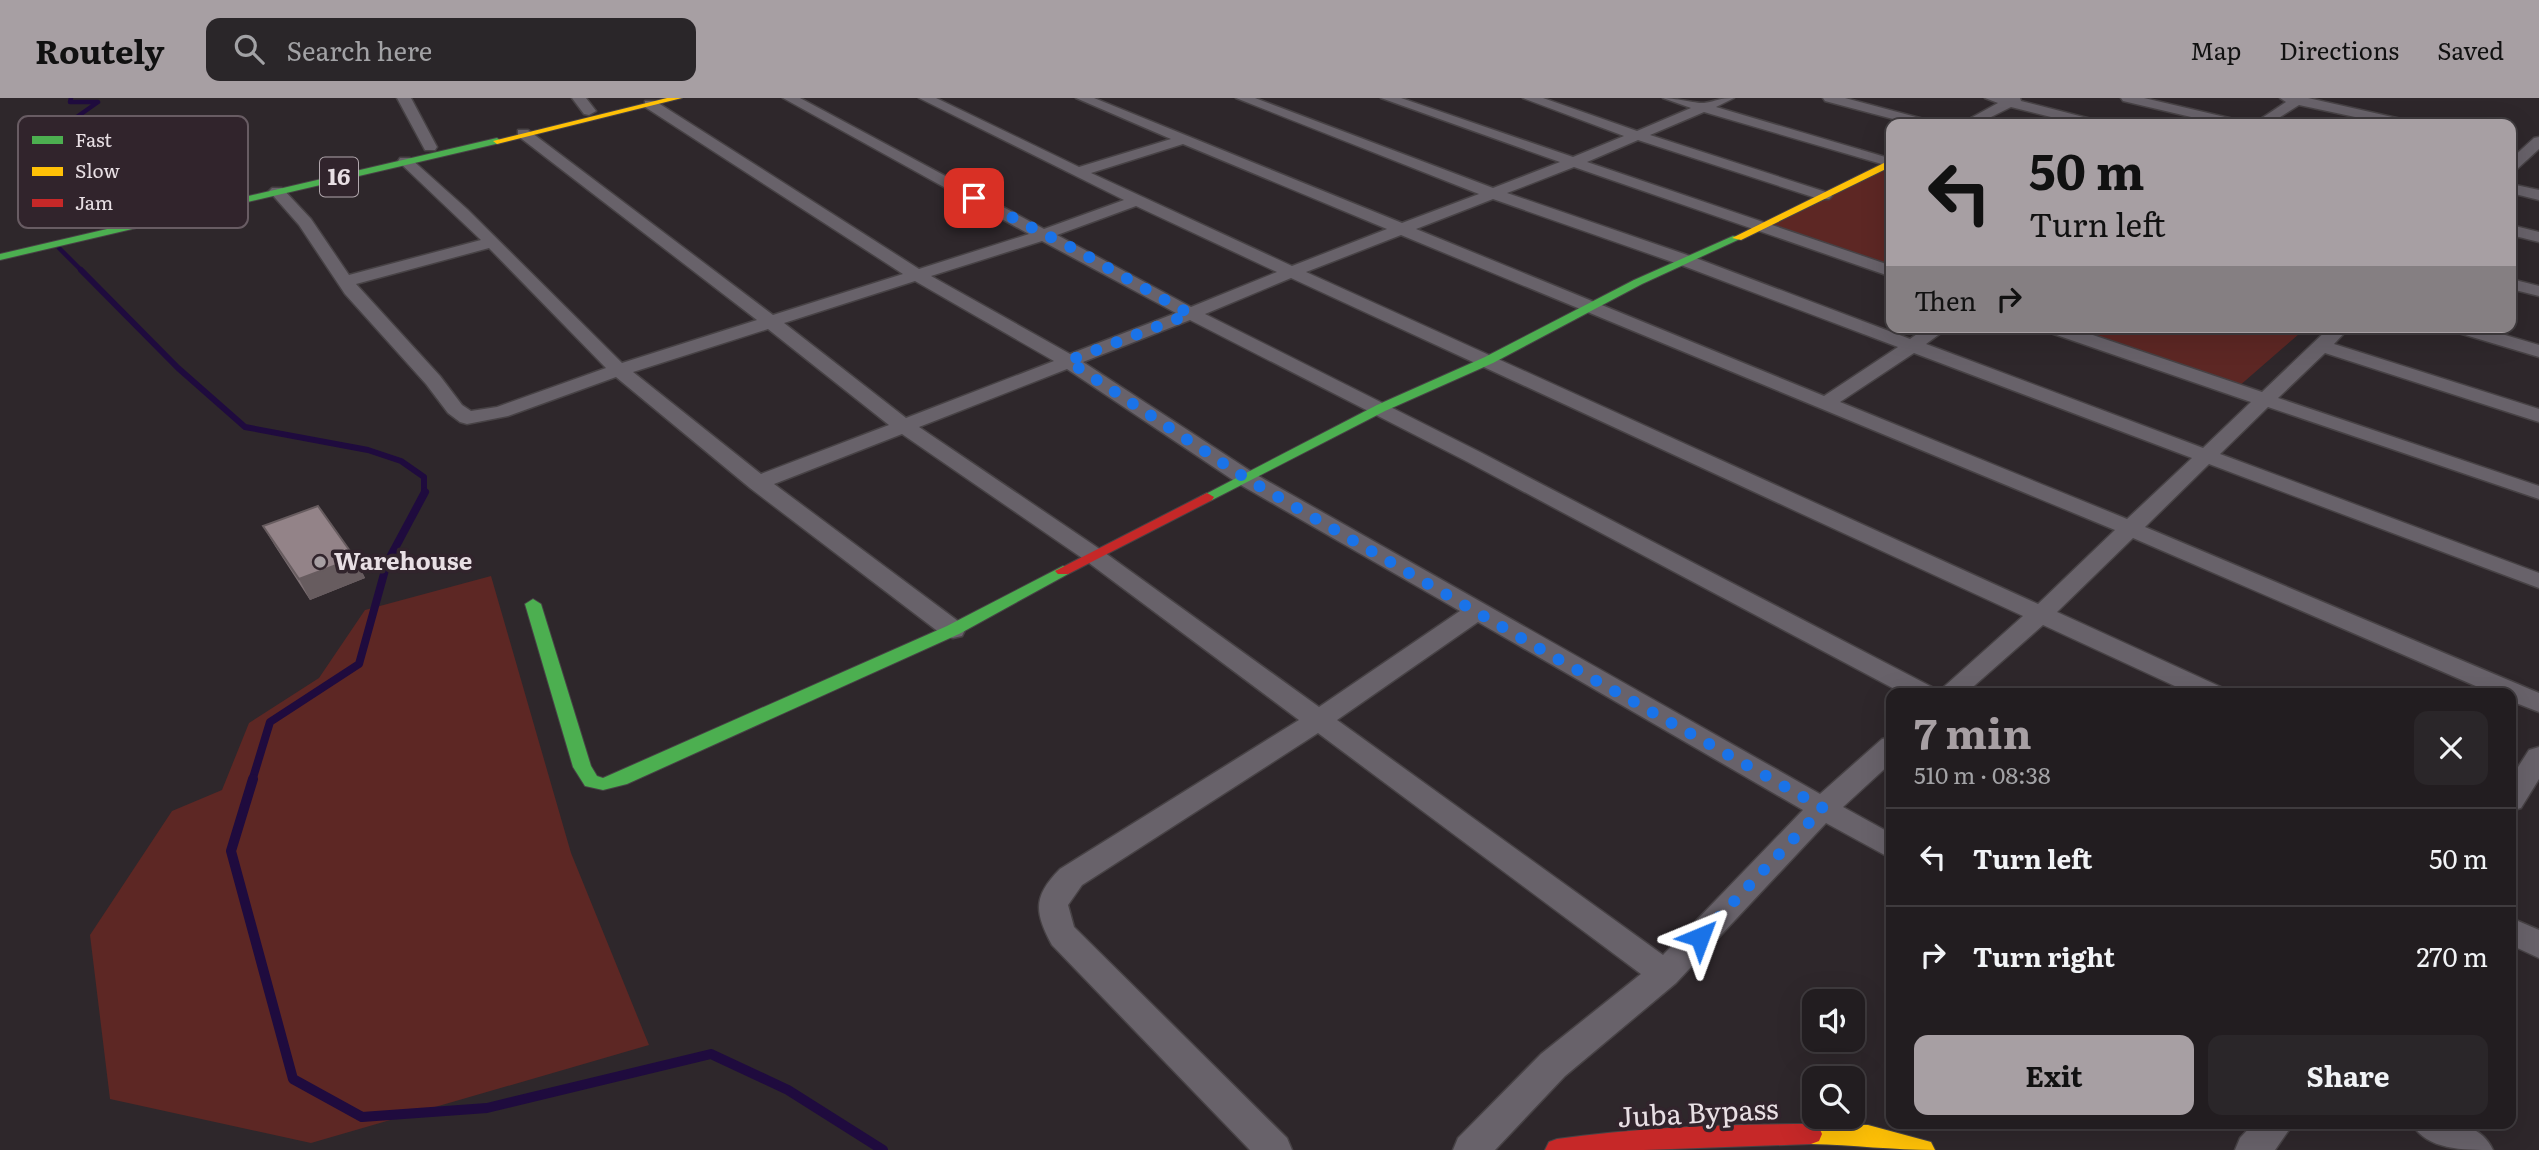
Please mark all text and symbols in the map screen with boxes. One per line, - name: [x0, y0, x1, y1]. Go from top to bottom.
- search box: [206, 18, 696, 81]
- text: Routely: [35, 25, 164, 74]
- icon: search: [230, 30, 268, 68]
- text: Search here: [286, 30, 432, 69]
- text: Map: [2190, 32, 2241, 67]
- text: Directions: [2279, 32, 2399, 67]
- text: Saved: [2437, 32, 2504, 67]
- legend: [18, 116, 248, 228]
- text: Fast: [75, 125, 112, 153]
- text: 50 m: [2029, 132, 2145, 205]
- icon: left: [1914, 147, 2005, 238]
- text: Slow: [75, 156, 120, 184]
- road number: 16: [320, 158, 358, 197]
- pin: [944, 168, 1004, 228]
- icon: arrive: [955, 179, 993, 217]
- text: Jam: [75, 188, 113, 216]
- text: Turn left: [2029, 199, 2166, 247]
- text: Then: [1914, 280, 1976, 319]
- icon: right: [1990, 280, 2028, 318]
- place label: Warehouse: [334, 542, 472, 577]
- marker: Warehouse: [312, 554, 328, 570]
- text: 7 min: [1914, 700, 2032, 762]
- button: close: [2414, 711, 2488, 785]
- text: 510 m · 08:38: [1914, 757, 2051, 791]
- icon: left: [1914, 838, 1952, 876]
- text: Turn left: [1973, 838, 2092, 877]
- text: 50 m: [2429, 838, 2488, 877]
- position arrow: [1663, 900, 1737, 974]
- icon: right: [1914, 936, 1952, 974]
- text: Turn right: [1973, 936, 2115, 975]
- text: 270 m: [2416, 936, 2488, 975]
- map controls: [1802, 989, 1865, 1129]
- button: sound: [1802, 989, 1865, 1052]
- button: Exit: [1914, 1035, 2194, 1115]
- button: Share: [2208, 1035, 2488, 1115]
- button: search: [1802, 1066, 1865, 1129]
- street label: Juba Bypass: [1616, 1086, 1779, 1136]

